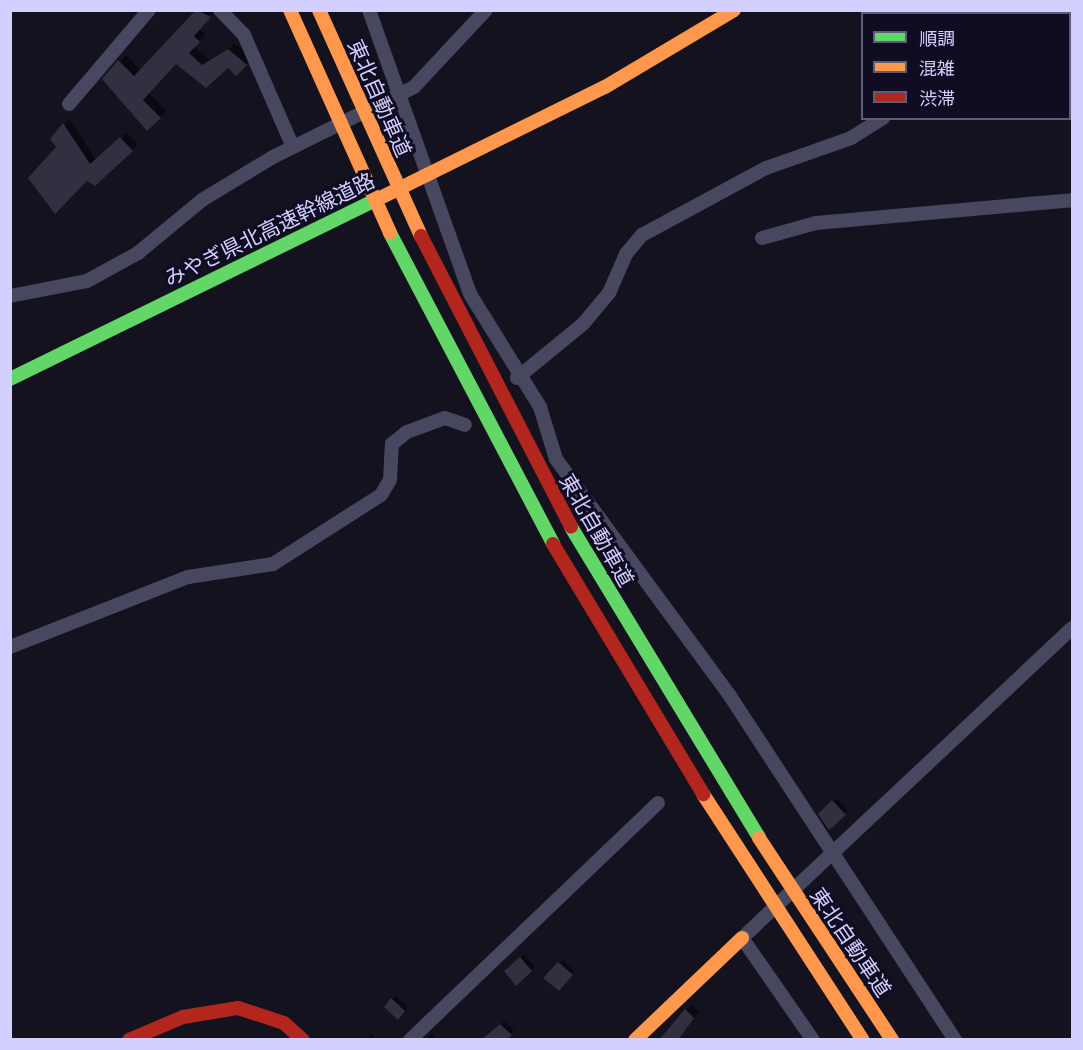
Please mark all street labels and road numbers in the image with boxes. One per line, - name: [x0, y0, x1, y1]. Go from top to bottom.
- street label: 東北自動車道: [343, 35, 417, 161]
- street label: みやぎ県北高速幹線道路: [160, 167, 378, 291]
- street label: 東北自動車道: [555, 469, 639, 591]
- street label: 東北自動車道: [805, 883, 897, 1001]

